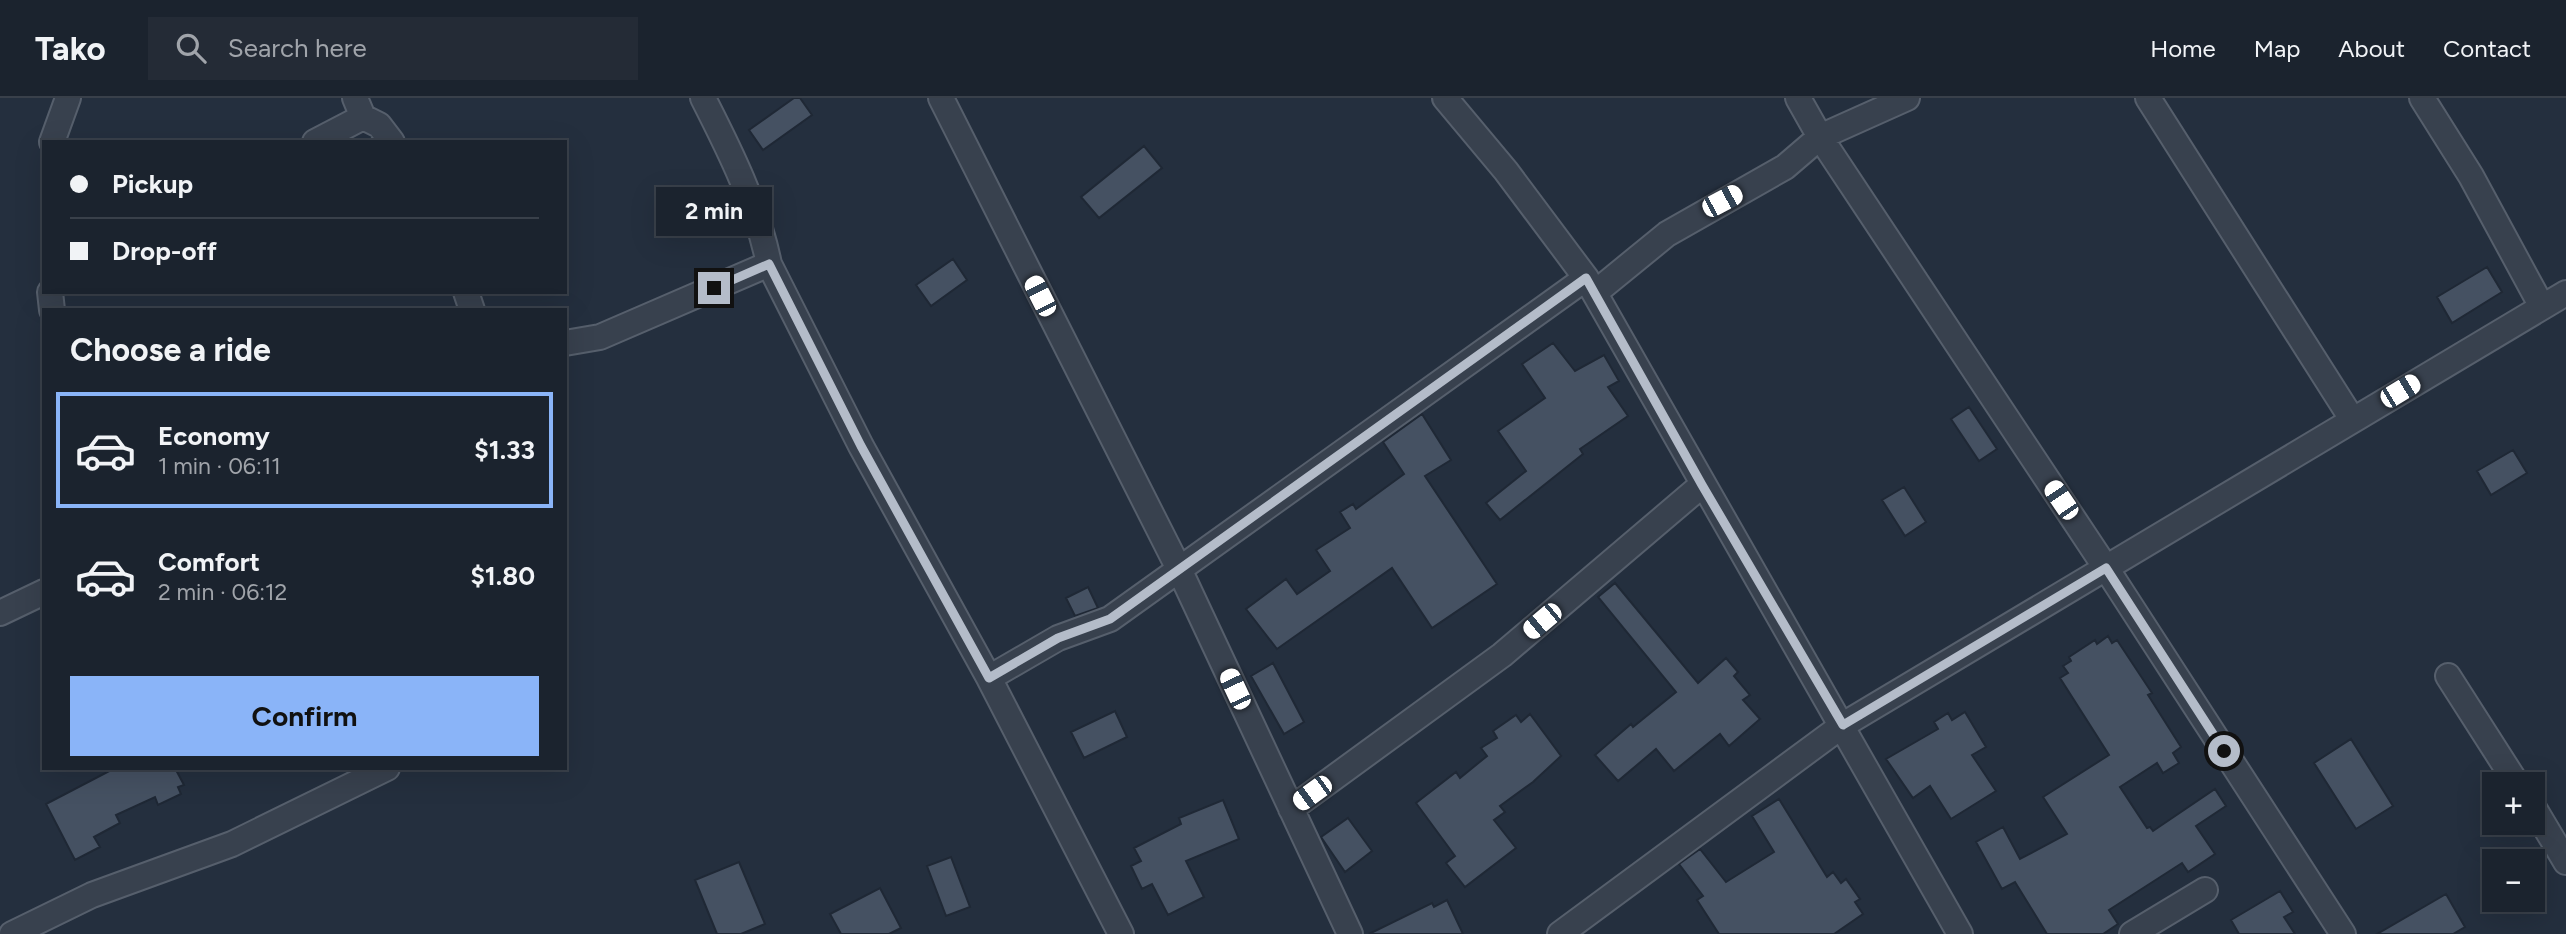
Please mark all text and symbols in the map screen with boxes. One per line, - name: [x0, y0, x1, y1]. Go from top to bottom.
- search box: [148, 17, 638, 80]
- text: Tako: [35, 29, 106, 68]
- icon: search: [172, 29, 210, 67]
- text: Search here: [228, 32, 367, 64]
- text: Home: [2150, 34, 2216, 63]
- text: Map: [2254, 34, 2300, 63]
- text: About: [2338, 34, 2405, 63]
- text: Contact: [2443, 34, 2531, 63]
- text: Pickup: [112, 168, 193, 200]
- car: [1699, 182, 1746, 220]
- callout: 2 min: [656, 186, 772, 236]
- text: 2 min: [685, 197, 743, 225]
- text: Drop-off: [112, 235, 217, 267]
- route end: [698, 272, 730, 304]
- car: [1022, 273, 1059, 319]
- text: Choose a ride: [70, 331, 271, 369]
- car: [2377, 371, 2424, 411]
- icon: car: [74, 419, 137, 482]
- text: Economy: [158, 420, 270, 452]
- text: $1.33: [474, 434, 535, 466]
- text: 1 min · 06:11: [158, 452, 281, 480]
- car: [2041, 477, 2082, 523]
- icon: car: [74, 545, 137, 608]
- text: Comfort: [158, 546, 260, 578]
- text: $1.80: [470, 560, 535, 592]
- text: 2 min · 06:12: [158, 578, 287, 606]
- car: [1520, 599, 1565, 643]
- car: [1217, 666, 1254, 712]
- button: Confirm: [70, 676, 539, 756]
- route start: [2208, 735, 2240, 767]
- car: [1289, 772, 1336, 814]
- map controls: [2482, 772, 2545, 912]
- button: +: [2482, 772, 2545, 835]
- button: −: [2482, 849, 2545, 912]

